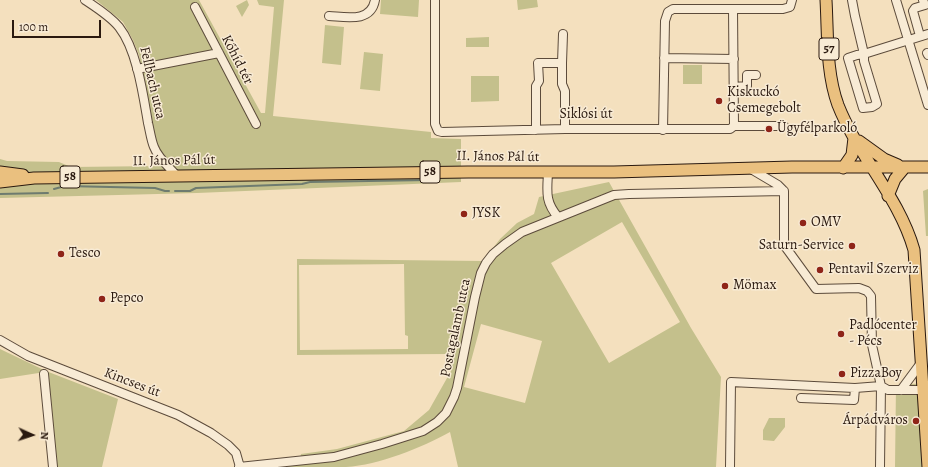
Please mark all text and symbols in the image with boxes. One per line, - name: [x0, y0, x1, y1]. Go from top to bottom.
- scale bar: [14, 12, 103, 38]
- text: 100 m: [19, 19, 48, 35]
- street label: Kőhíd tér: [217, 32, 257, 88]
- road number: 57: [819, 38, 839, 60]
- street label: Fellbach utca: [135, 45, 169, 121]
- place label: Kiskuckó Csemegebolt: [727, 85, 801, 118]
- marker: Kiskuckó Csemegebolt: [714, 96, 724, 106]
- street label: Siklósi út: [559, 107, 613, 123]
- place label: Ügyfélparkoló: [777, 121, 857, 137]
- marker: Ügyfélparkoló: [764, 124, 774, 134]
- street label: II. János Pál út: [456, 148, 540, 166]
- street label: II. János Pál út: [132, 152, 216, 170]
- road number: 58: [420, 161, 440, 183]
- road number: 58: [60, 166, 80, 188]
- place label: JYSK: [472, 206, 500, 222]
- marker: JYSK: [459, 209, 469, 219]
- place label: OMV: [811, 215, 841, 231]
- marker: OMV: [798, 218, 808, 228]
- place label: Saturn-Service: [759, 238, 844, 254]
- marker: Saturn-Service: [847, 241, 857, 251]
- place label: Tesco: [69, 246, 100, 262]
- marker: Tesco: [56, 249, 66, 259]
- place label: Pentavil Szerviz: [828, 262, 919, 278]
- marker: Pentavil Szerviz: [815, 265, 825, 275]
- street label: Postagalamb utca: [437, 277, 475, 379]
- place label: Mömax: [733, 278, 776, 294]
- marker: Mömax: [720, 281, 730, 291]
- place label: Pepco: [110, 291, 143, 307]
- marker: Pepco: [97, 294, 107, 304]
- place label: Padlócenter - Pécs: [849, 318, 917, 350]
- marker: Padlócenter - Pécs: [836, 329, 846, 339]
- street label: Kincses út: [102, 365, 162, 401]
- place label: PizzaBoy: [850, 366, 902, 382]
- marker: PizzaBoy: [837, 369, 847, 379]
- place label: Árpádváros: [843, 413, 908, 429]
- north arrow: [12, 415, 52, 455]
- marker: Árpádváros: [911, 416, 921, 426]
- text: N: [37, 431, 52, 440]

